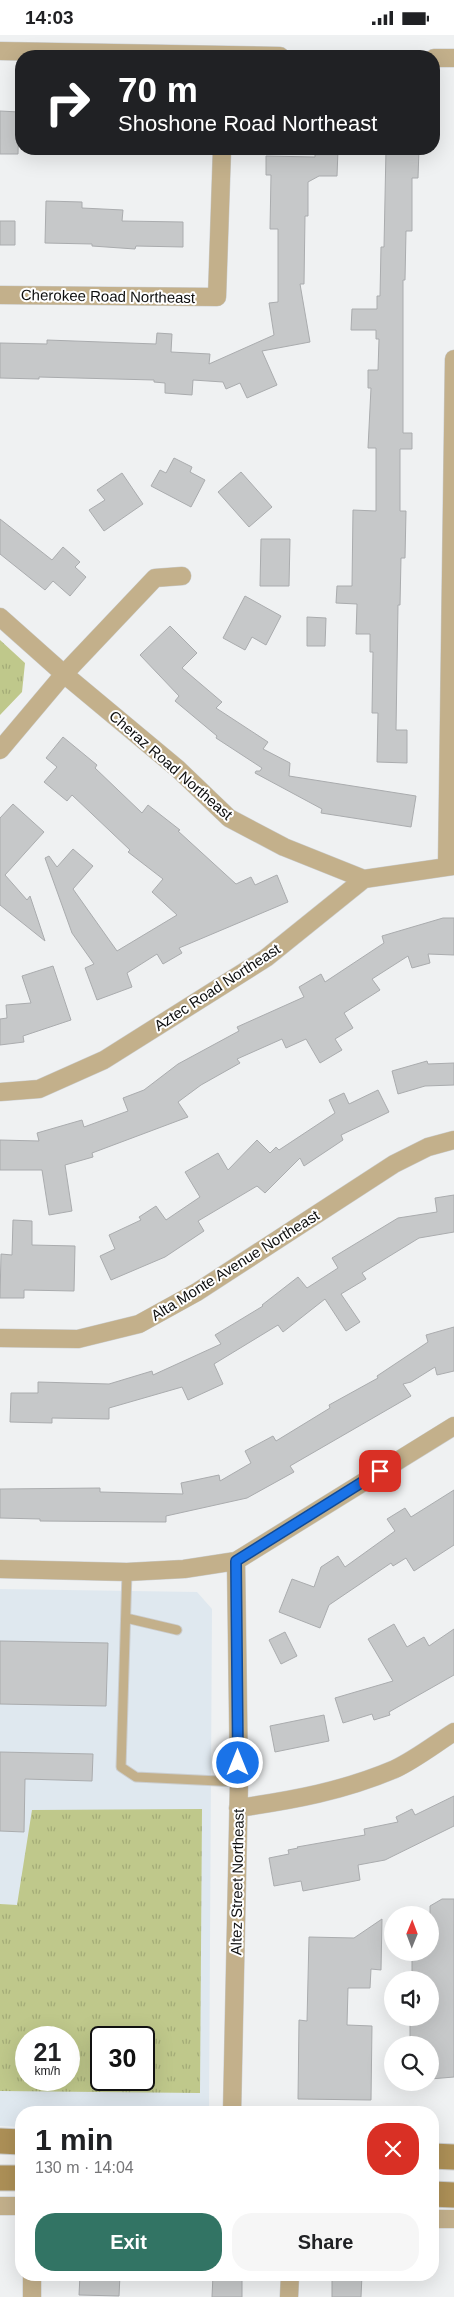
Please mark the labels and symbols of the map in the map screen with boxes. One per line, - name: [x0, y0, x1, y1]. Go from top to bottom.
- street label: Cherokee Road Northeast: [21, 286, 196, 306]
- street label: Cheraz Road Northeast: [106, 707, 237, 824]
- street label: Aztec Road Northeast: [151, 939, 284, 1034]
- street label: Alta Monte Avenue Northeast: [148, 1206, 323, 1324]
- pin: [359, 1450, 401, 1492]
- position arrow: [211, 1736, 263, 1788]
- street label: Altez Street Northeast: [227, 1808, 247, 1956]
- north arrow: [384, 1906, 439, 1961]
- speed limit sign: 30: [90, 2026, 155, 2091]

